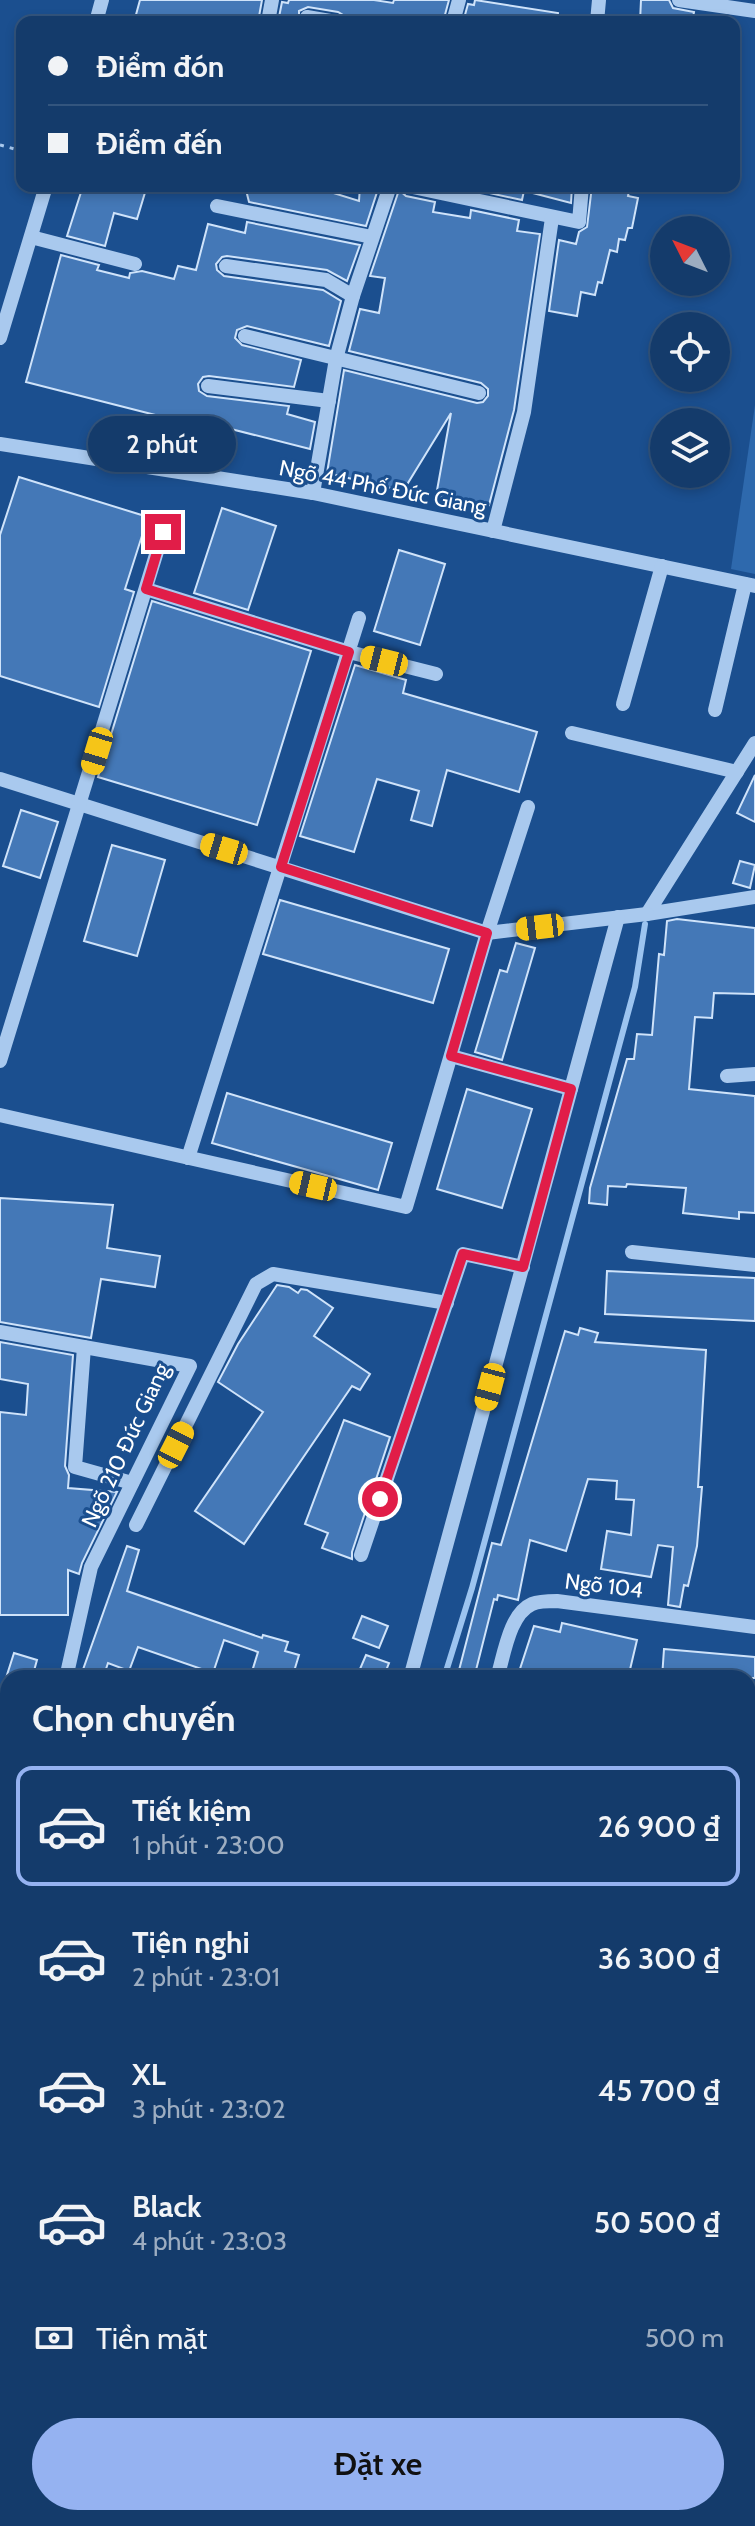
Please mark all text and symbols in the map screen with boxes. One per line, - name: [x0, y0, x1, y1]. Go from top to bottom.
- text: Điểm đón: [96, 48, 224, 85]
- text: Điểm đến: [96, 125, 223, 162]
- north arrow: [650, 216, 730, 296]
- map controls: [650, 216, 730, 488]
- button: locate: [650, 312, 730, 392]
- button: layers: [650, 408, 730, 488]
- callout: 2 phút: [89, 416, 237, 472]
- text: 2 phút: [126, 428, 198, 460]
- street label: Ngõ 44 Phố Đức Giang: [277, 454, 490, 521]
- route end: [145, 514, 181, 550]
- car: [358, 644, 410, 678]
- car: [79, 725, 115, 777]
- car: [198, 831, 250, 867]
- car: [515, 912, 565, 942]
- car: [287, 1169, 339, 1203]
- street label: Ngõ 210 Đức Giang: [76, 1358, 176, 1531]
- car: [472, 1361, 508, 1413]
- car: [154, 1418, 198, 1472]
- route start: [362, 1481, 398, 1517]
- street label: Ngõ 104: [563, 1567, 645, 1604]
- text: Chọn chuyến: [32, 1696, 236, 1740]
- icon: car: [36, 1790, 108, 1862]
- text: Tiết kiệm: [132, 1792, 251, 1829]
- text: 26 900 ₫: [598, 1808, 720, 1845]
- text: 1 phút · 23:00: [132, 1829, 285, 1861]
- icon: car: [36, 1922, 108, 1994]
- text: Tiện nghi: [132, 1924, 250, 1961]
- text: 36 300 ₫: [598, 1940, 720, 1977]
- text: 2 phút · 23:01: [132, 1961, 280, 1993]
- icon: car: [36, 2054, 108, 2126]
- text: XL: [132, 2056, 166, 2093]
- text: 45 700 ₫: [598, 2072, 720, 2109]
- text: 3 phút · 23:02: [132, 2093, 286, 2125]
- icon: car: [36, 2186, 108, 2258]
- text: Black: [132, 2188, 202, 2225]
- text: 50 500 ₫: [594, 2204, 720, 2241]
- text: 4 phút · 23:03: [132, 2225, 287, 2257]
- icon: cash: [32, 2316, 76, 2360]
- text: Tiền mặt: [96, 2320, 207, 2357]
- text: 500 m: [645, 2322, 724, 2354]
- button: Đặt xe: [32, 2418, 724, 2510]

